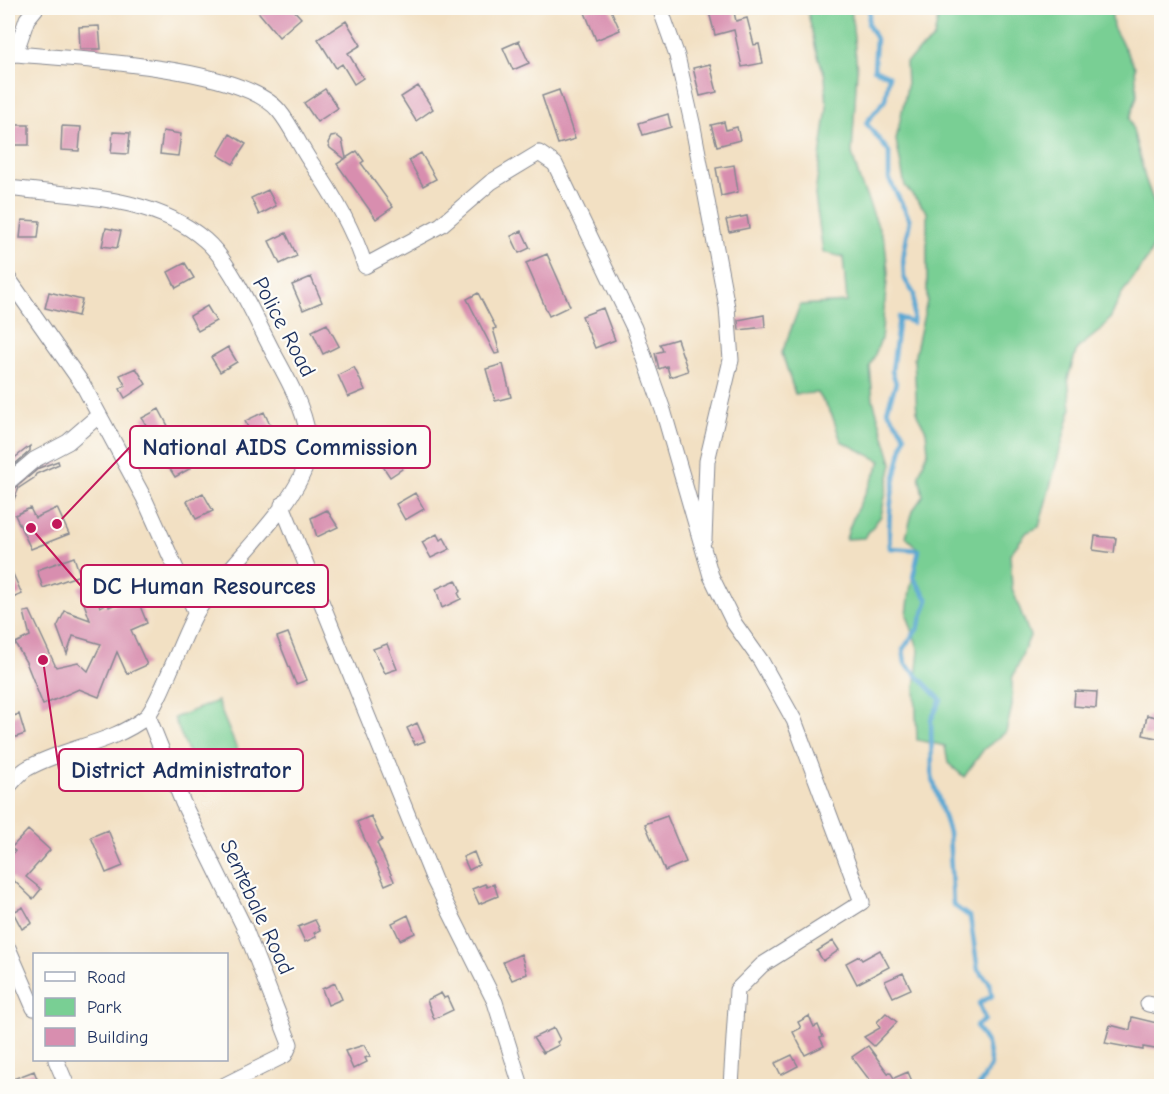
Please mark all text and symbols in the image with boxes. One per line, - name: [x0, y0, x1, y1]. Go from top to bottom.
- street label: Police Road: [247, 273, 321, 381]
- callout: National AIDS Commission: [130, 426, 430, 468]
- text: National AIDS Commission: [142, 433, 418, 461]
- callout: DC Human Resources: [81, 565, 328, 607]
- text: DC Human Resources: [92, 572, 316, 600]
- callout: District Administrator: [59, 749, 303, 791]
- text: District Administrator: [71, 756, 291, 784]
- street label: Sentebale Road: [214, 835, 300, 979]
- legend: [33, 953, 228, 1061]
- text: Road: [87, 967, 126, 988]
- text: Park: [87, 997, 122, 1018]
- text: Building: [87, 1027, 149, 1048]

